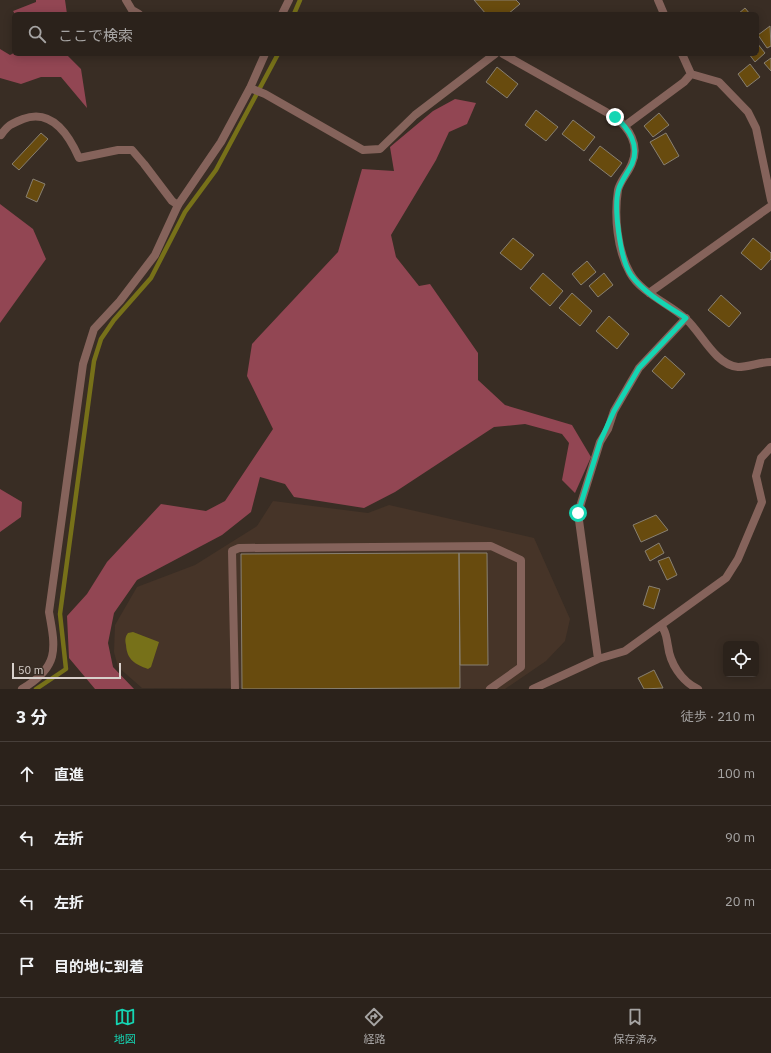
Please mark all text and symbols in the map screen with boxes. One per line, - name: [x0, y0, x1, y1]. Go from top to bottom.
- search box: [12, 12, 759, 56]
- icon: search: [26, 23, 48, 45]
- text: ここで検索: [58, 26, 133, 45]
- route end: [606, 108, 624, 126]
- route start: [569, 504, 587, 522]
- map controls: [723, 641, 759, 677]
- button: locate: [723, 641, 759, 677]
- scale bar: [12, 661, 121, 680]
- text: 50 m: [18, 663, 43, 677]
- text: 3 分: [16, 706, 47, 728]
- text: 徒歩 · 210 m: [681, 708, 755, 725]
- icon: ahead: [16, 763, 38, 785]
- text: 直進: [54, 765, 84, 784]
- text: 100 m: [717, 765, 755, 782]
- icon: left: [16, 827, 38, 849]
- text: 左折: [54, 829, 84, 848]
- text: 90 m: [725, 829, 755, 846]
- icon: left: [16, 891, 38, 913]
- text: 左折: [54, 893, 84, 912]
- text: 20 m: [725, 893, 755, 910]
- icon: arrive: [16, 955, 38, 977]
- text: 目的地に到着: [54, 957, 144, 976]
- tab: 地図: [114, 1006, 136, 1046]
- tab: 経路: [363, 1006, 385, 1046]
- tab: 保存済み: [613, 1006, 657, 1046]

